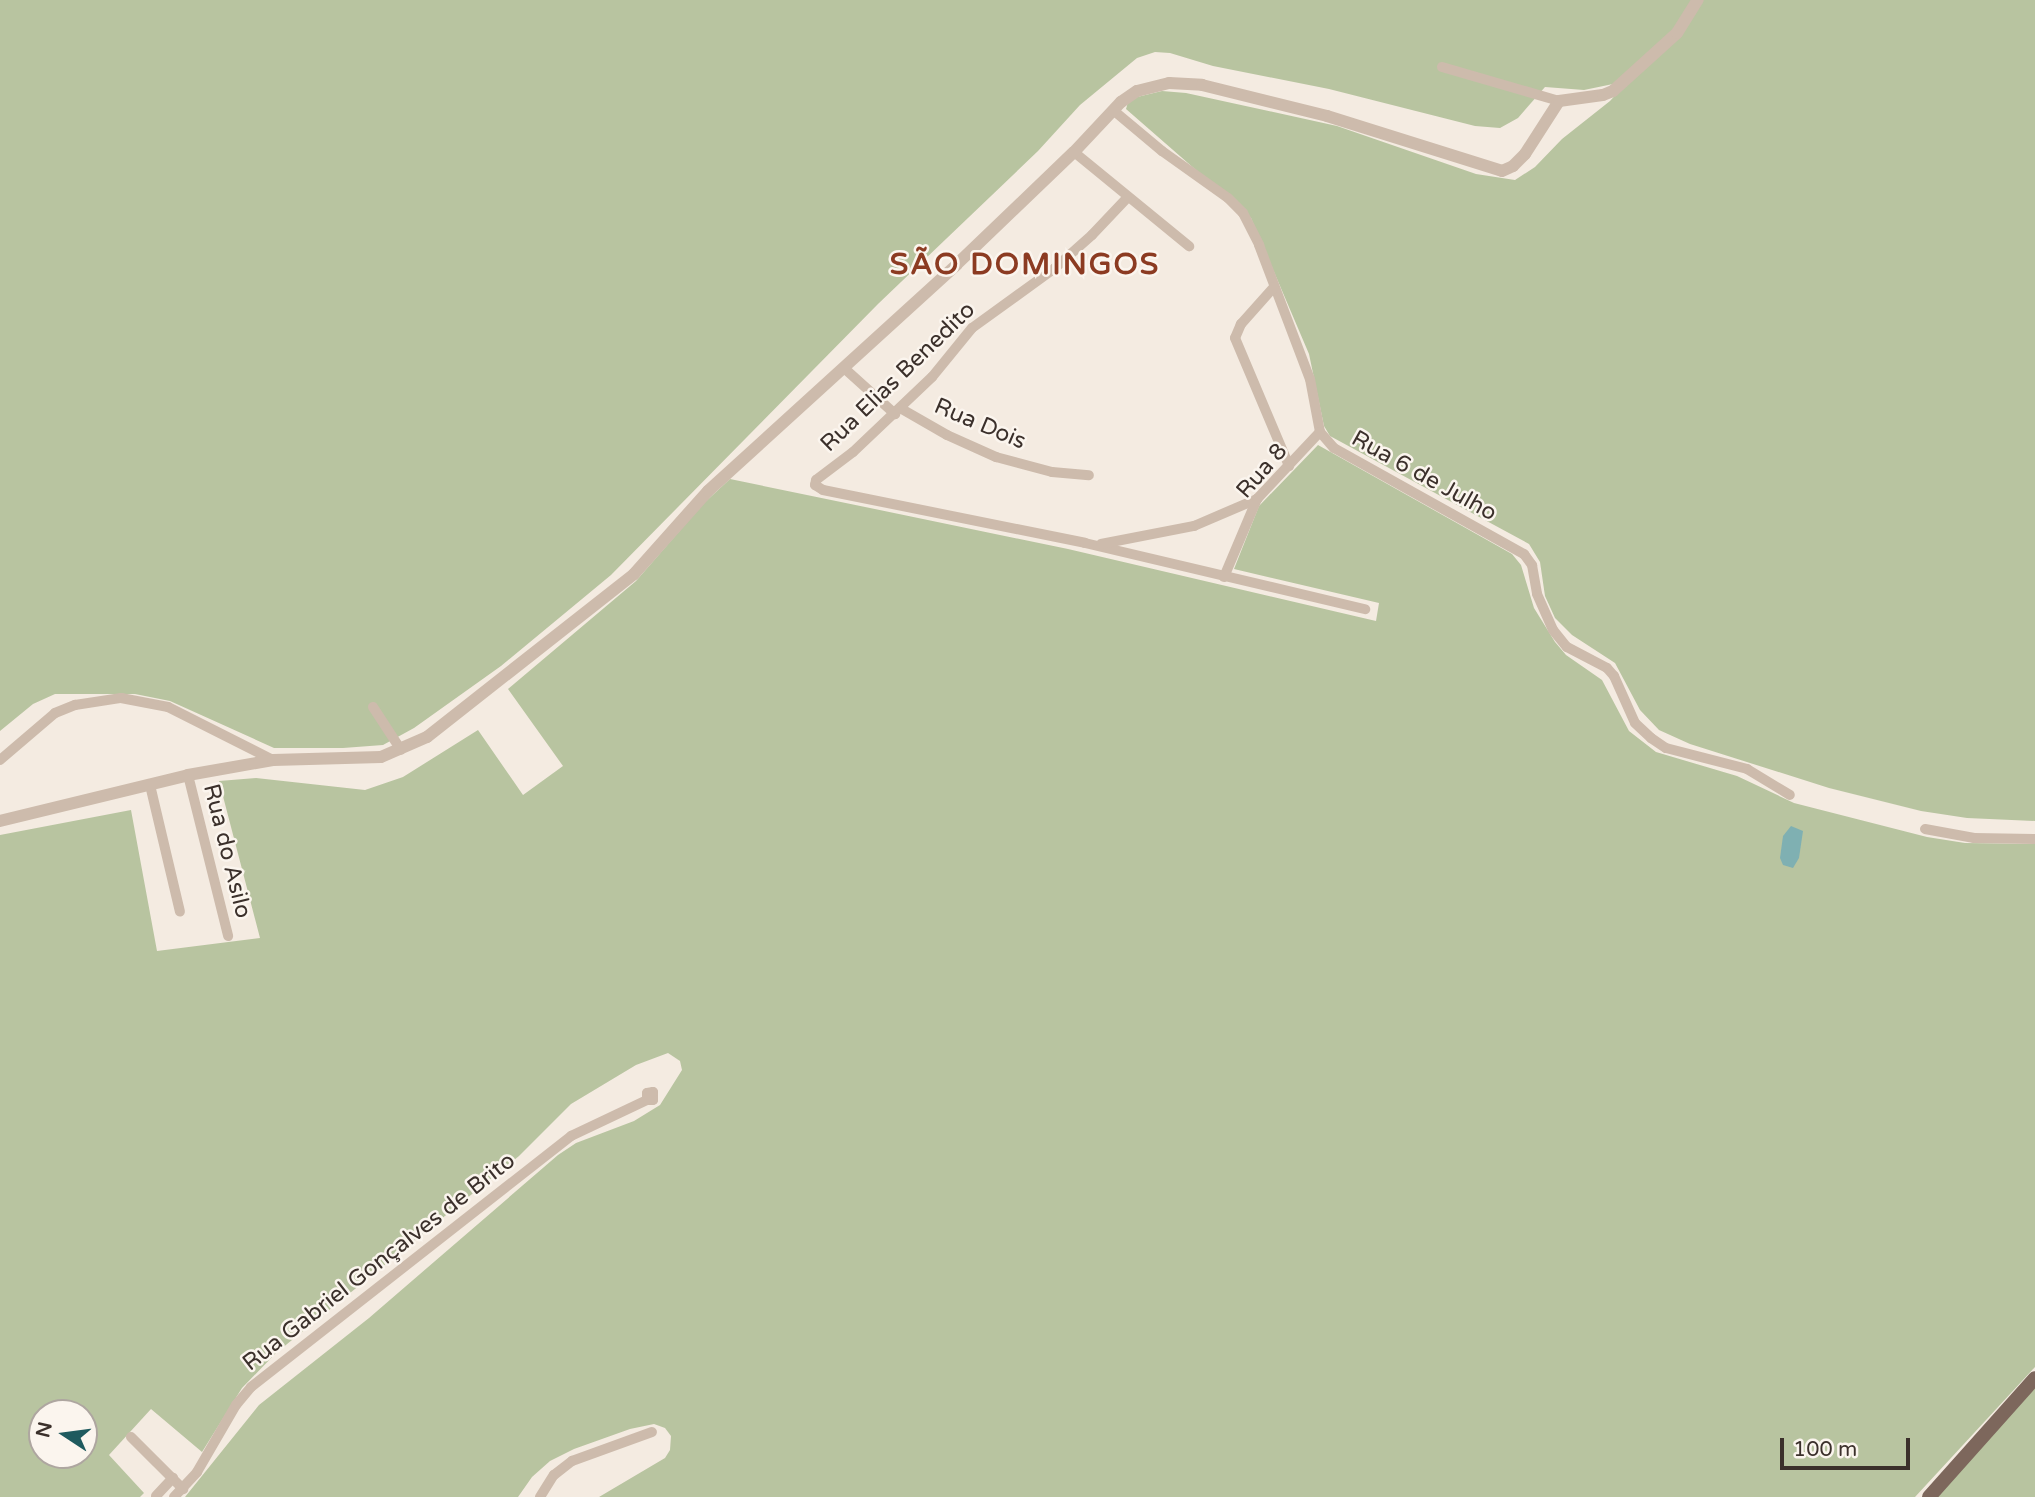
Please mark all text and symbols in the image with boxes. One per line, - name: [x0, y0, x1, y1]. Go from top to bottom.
- district label: SÃO DOMINGOS: [891, 247, 1159, 283]
- street label: Rua Elias Benedito: [815, 296, 981, 458]
- street label: Rua Dois: [930, 392, 1030, 456]
- street label: Rua 6 de Julho: [1347, 425, 1501, 527]
- street label: Rua 8: [1231, 438, 1293, 504]
- street label: Rua do Asilo: [197, 781, 257, 921]
- street label: Rua Gabriel Gonçalves de Brito: [237, 1147, 521, 1377]
- north arrow: [28, 1399, 98, 1469]
- text: N: [32, 1420, 57, 1440]
- scale bar: [1783, 1424, 1912, 1468]
- text: 100 m: [1793, 1437, 1857, 1462]

